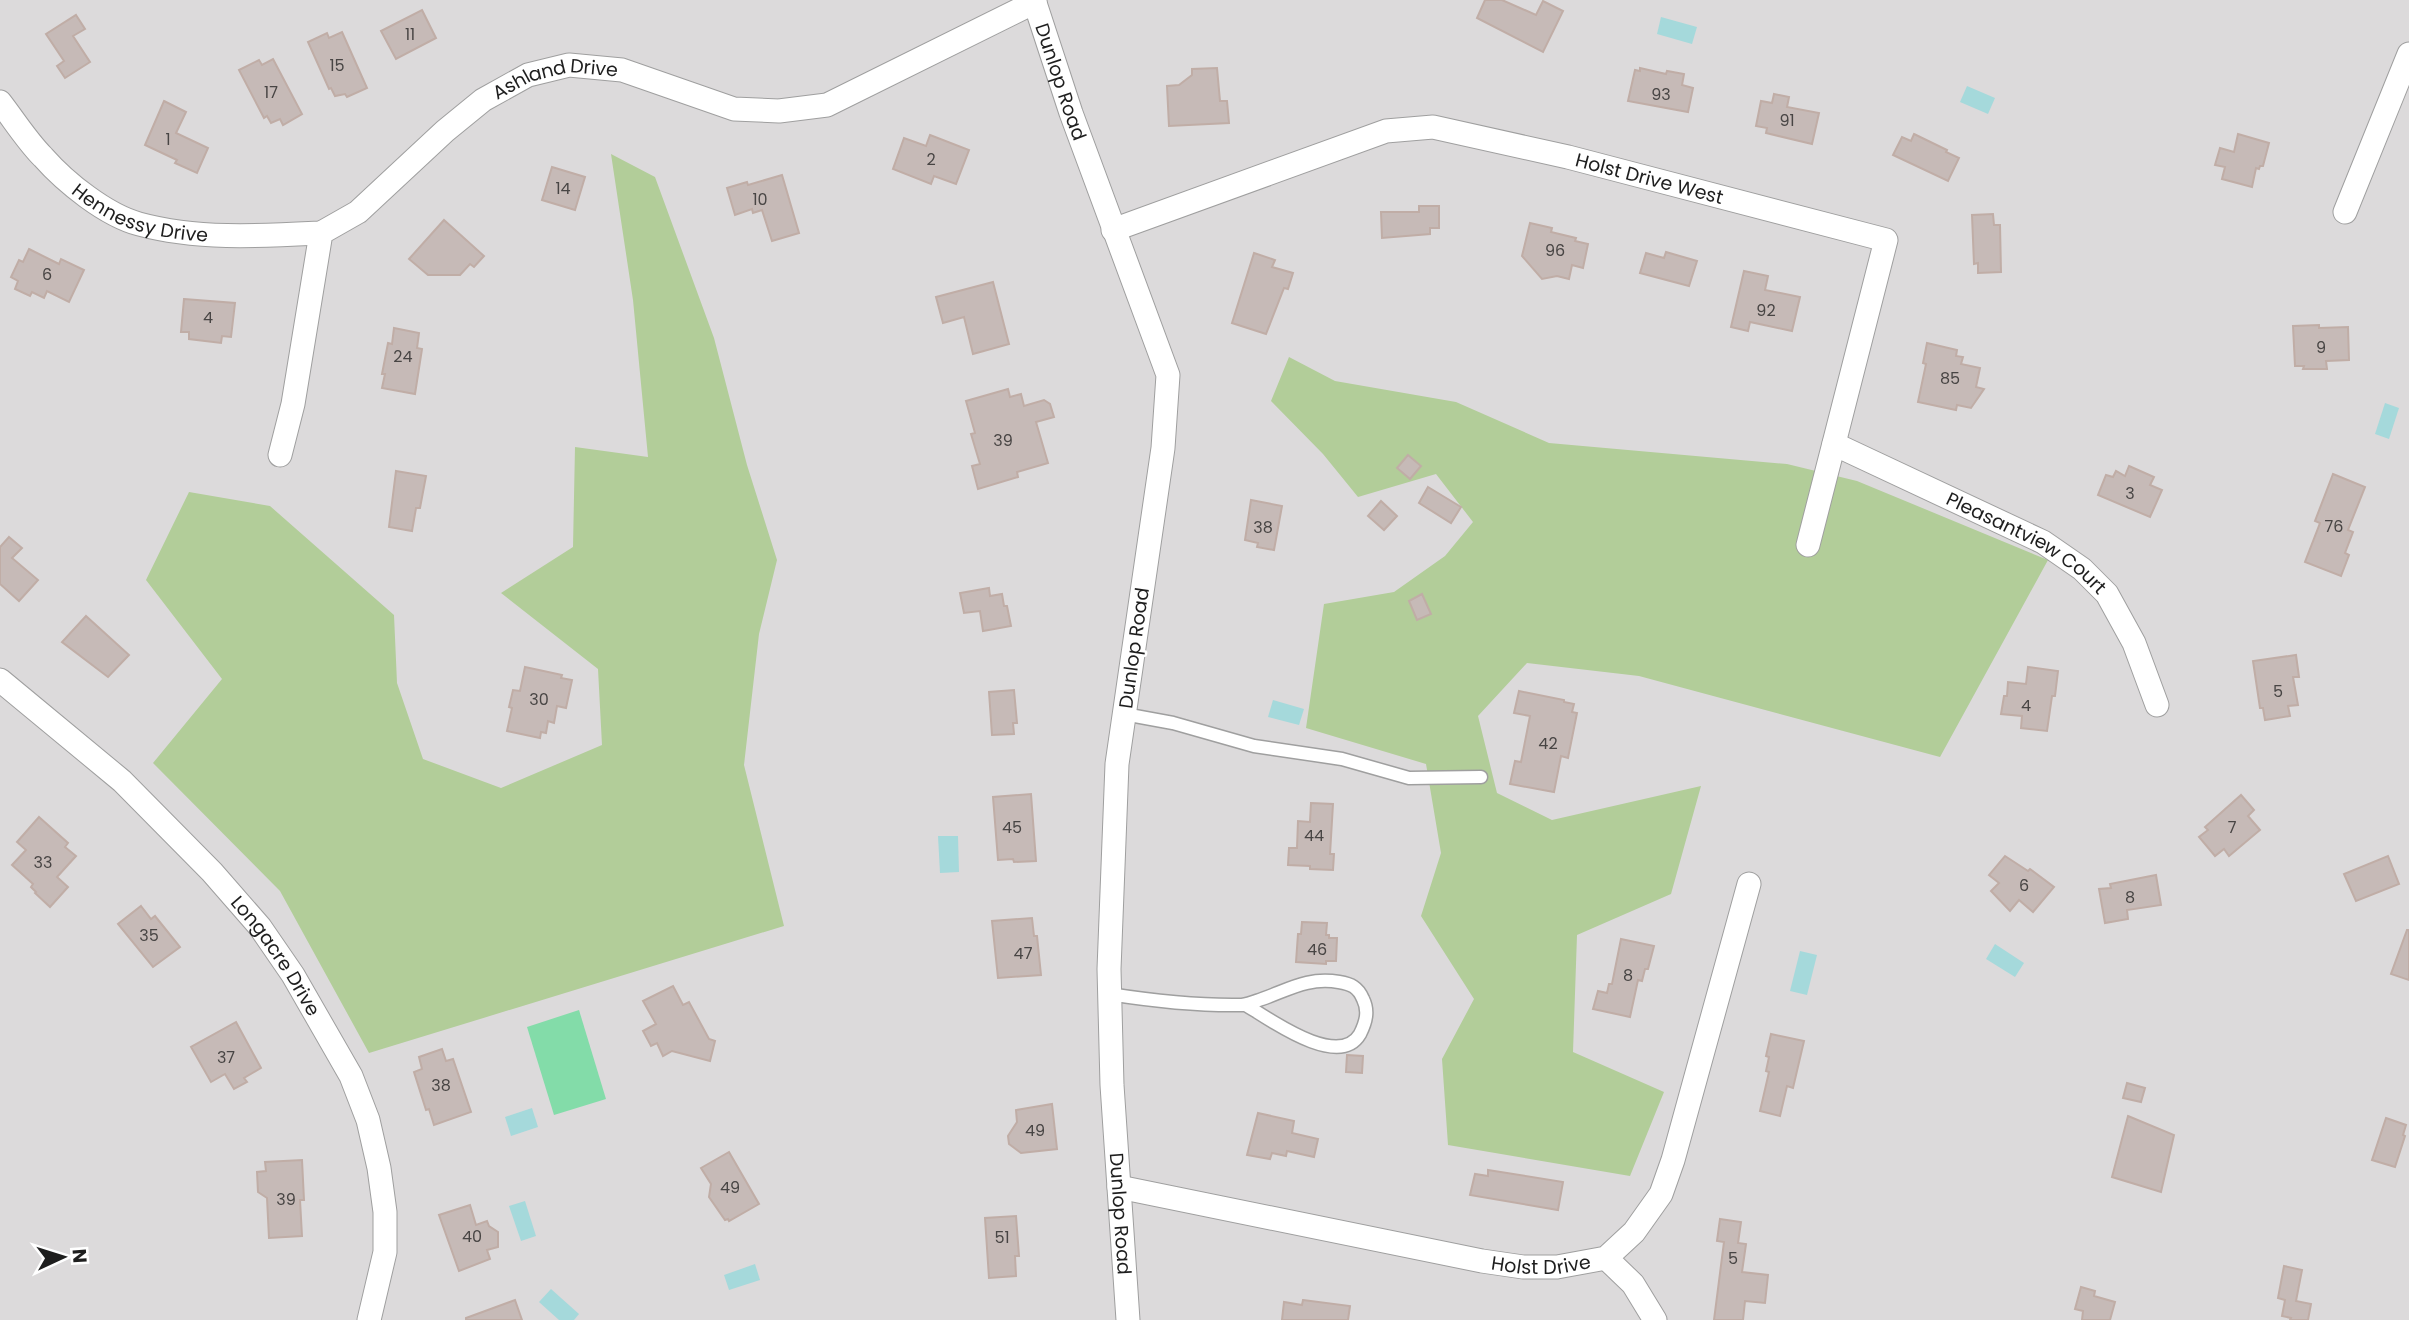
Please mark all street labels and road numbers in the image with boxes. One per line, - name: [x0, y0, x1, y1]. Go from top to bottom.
- street label: Dunlop Road: [1029, 20, 1093, 144]
- street label: Ashland Drive: [487, 52, 619, 106]
- street label: Holst Drive West: [1573, 146, 1726, 211]
- street label: Hennessy Drive: [66, 177, 209, 248]
- street label: Pleasantview Court: [1942, 485, 2113, 600]
- street label: Dunlop Road: [1112, 586, 1156, 710]
- street label: Longacre Drive: [225, 889, 327, 1021]
- street label: Dunlop Road: [1103, 1152, 1138, 1276]
- street label: Holst Drive: [1490, 1248, 1593, 1281]

